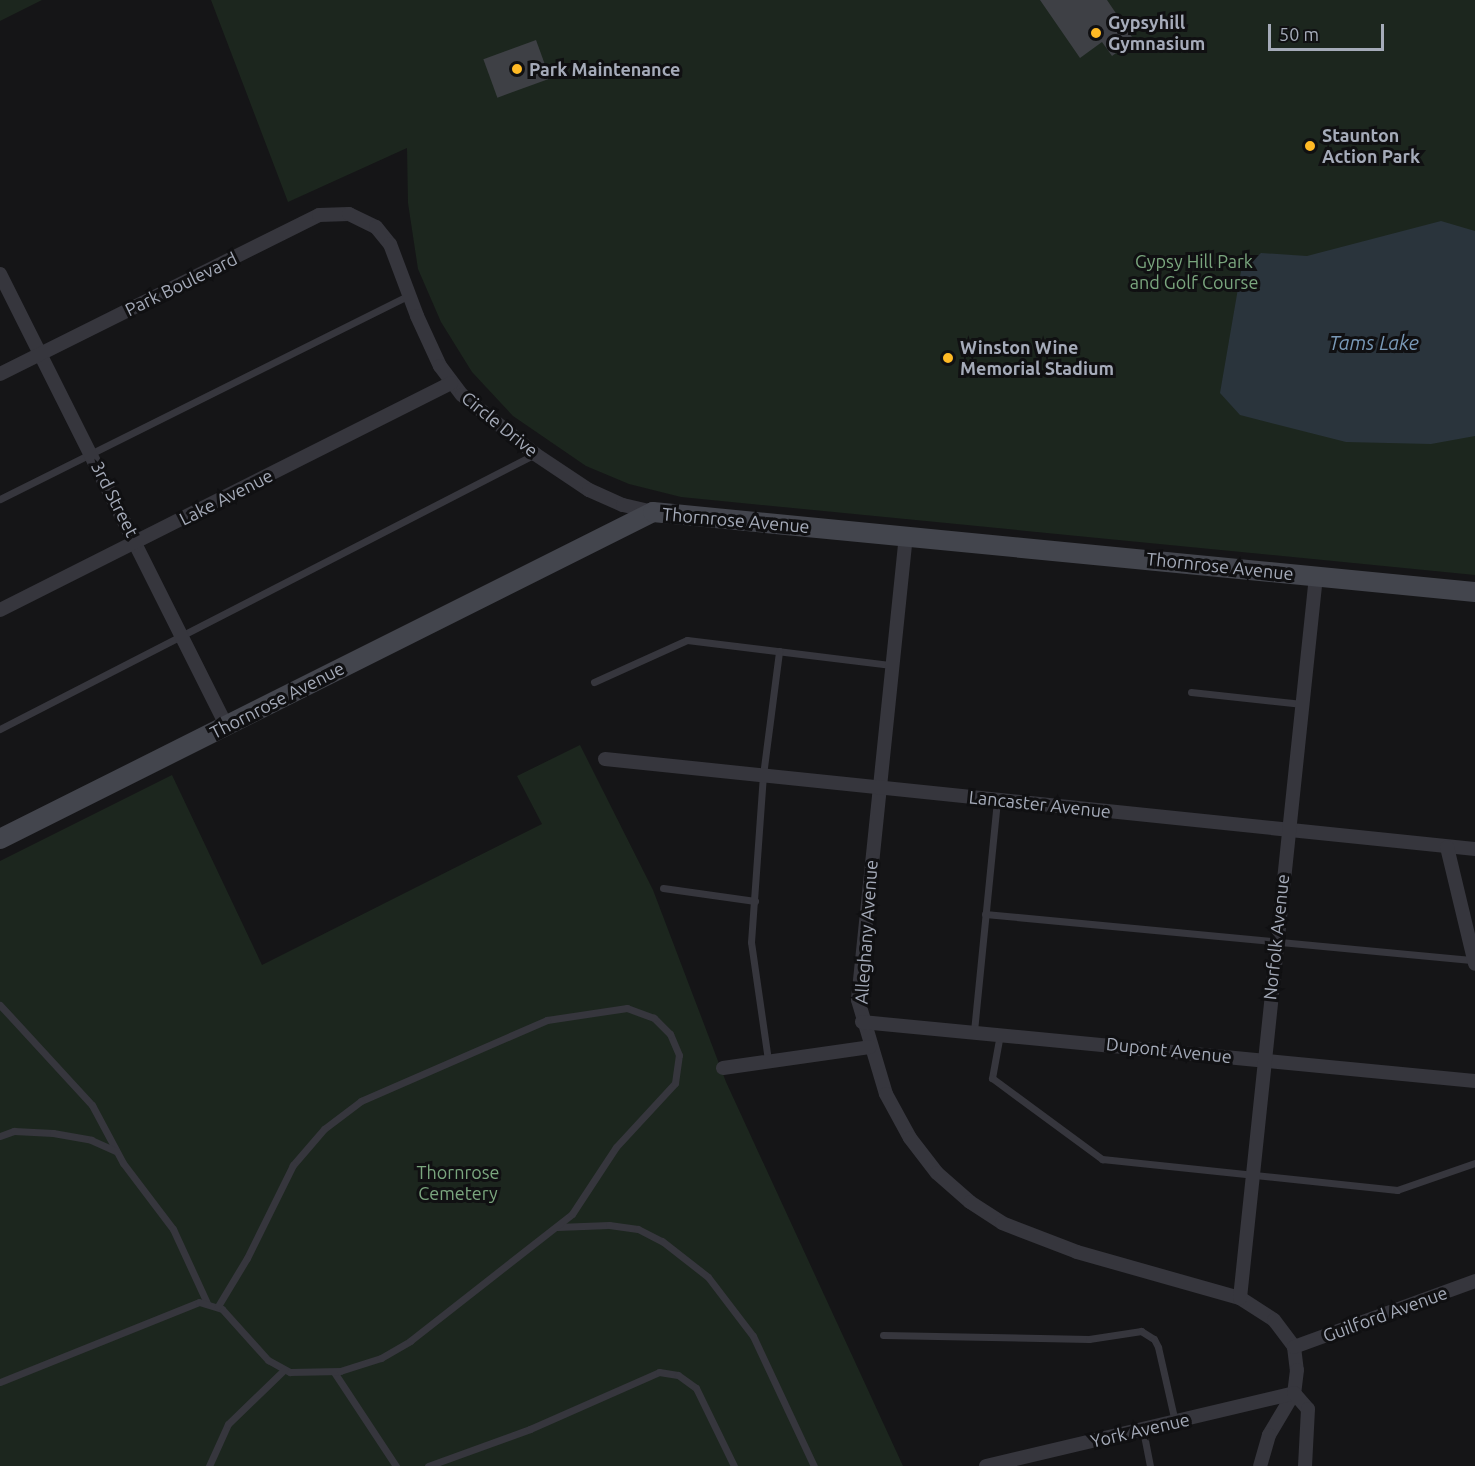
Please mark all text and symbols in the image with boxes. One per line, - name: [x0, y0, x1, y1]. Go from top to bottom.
- place label: Gypsyhill Gymnasium: [1108, 12, 1205, 54]
- scale bar: [1271, 12, 1386, 50]
- text: 50 m: [1279, 24, 1319, 44]
- marker: Gypsyhill Gymnasium: [1089, 26, 1103, 40]
- place label: Park Maintenance: [529, 58, 680, 80]
- marker: Park Maintenance: [510, 62, 524, 76]
- place label: Staunton Action Park: [1322, 125, 1420, 168]
- marker: Staunton Action Park: [1303, 139, 1317, 153]
- street label: Park Boulevard: [121, 248, 241, 320]
- park label: Gypsy Hill Park and Golf Course: [1130, 251, 1258, 294]
- water label: Tams Lake: [1329, 330, 1419, 354]
- place label: Winston Wine Memorial Stadium: [960, 337, 1114, 380]
- marker: Winston Wine Memorial Stadium: [941, 351, 955, 365]
- street label: Circle Drive: [457, 387, 543, 461]
- street label: 3rd Street: [87, 458, 143, 540]
- street label: Lake Avenue: [176, 464, 276, 530]
- street label: Thornrose Avenue: [661, 503, 811, 537]
- street label: Thornrose Avenue: [1145, 548, 1295, 584]
- street label: Thornrose Avenue: [206, 657, 348, 743]
- street label: Lancaster Avenue: [968, 786, 1112, 822]
- street label: Alleghany Avenue: [850, 859, 882, 1005]
- street label: Norfolk Avenue: [1259, 873, 1293, 1001]
- street label: Dupont Avenue: [1105, 1033, 1233, 1067]
- park label: Thornrose Cemetery: [417, 1162, 499, 1204]
- street label: Guilford Avenue: [1320, 1281, 1450, 1347]
- street label: York Avenue: [1088, 1408, 1192, 1452]

